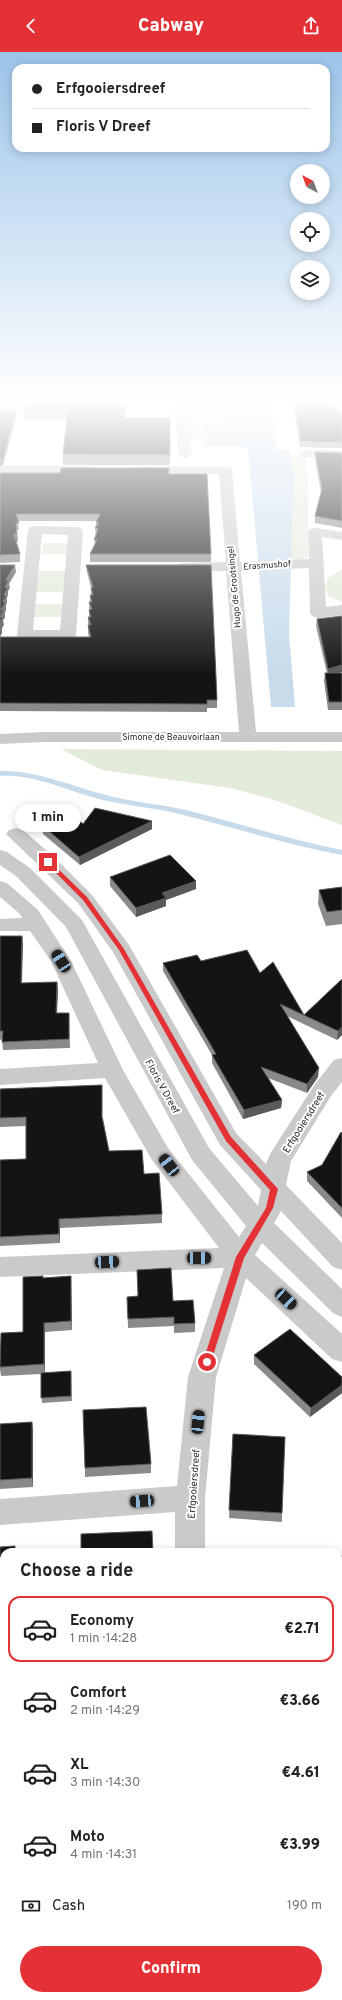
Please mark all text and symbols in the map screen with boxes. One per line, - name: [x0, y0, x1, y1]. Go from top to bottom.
- icon: back: [20, 15, 42, 37]
- text: Cabway: [138, 15, 204, 38]
- icon: share: [300, 15, 322, 37]
- text: Erfgooiersdreef: [56, 80, 165, 99]
- text: Floris V Dreef: [56, 118, 150, 137]
- north arrow: [290, 164, 330, 204]
- map controls: [290, 164, 330, 300]
- button: locate: [290, 212, 330, 252]
- button: layers: [290, 260, 330, 300]
- street label: Hugo de Grootsingel: [225, 545, 244, 628]
- street label: Erasmushof: [243, 558, 291, 573]
- street label: Simone de Beauvoirlaan: [122, 732, 220, 743]
- callout: 1 min: [15, 804, 81, 832]
- text: 1 min: [32, 810, 64, 826]
- route end: [39, 853, 57, 871]
- car: [49, 948, 73, 974]
- street label: Floris V Dreef: [141, 1057, 182, 1117]
- street label: Erfgooiersdreef: [280, 1089, 329, 1156]
- car: [157, 1152, 181, 1178]
- car: [187, 1252, 211, 1264]
- car: [95, 1255, 119, 1269]
- car: [273, 1286, 299, 1312]
- route start: [198, 1353, 216, 1371]
- car: [191, 1409, 205, 1435]
- street label: Erfgooiersdreef: [186, 1448, 203, 1519]
- car: [130, 1494, 154, 1508]
- text: Choose a ride: [20, 1560, 133, 1583]
- icon: car: [22, 1611, 58, 1647]
- text: Economy: [70, 1612, 134, 1631]
- text: €2.71: [284, 1620, 320, 1639]
- text: 1 min · 14:28: [70, 1631, 137, 1647]
- icon: car: [22, 1683, 58, 1719]
- text: Comfort: [70, 1684, 127, 1703]
- text: €3.66: [280, 1692, 320, 1711]
- text: 2 min · 14:29: [70, 1703, 140, 1719]
- icon: car: [22, 1755, 58, 1791]
- text: XL: [70, 1756, 88, 1775]
- text: €4.61: [282, 1764, 320, 1783]
- text: 3 min · 14:30: [70, 1775, 140, 1791]
- icon: car: [22, 1827, 58, 1863]
- text: Moto: [70, 1828, 105, 1847]
- text: €3.99: [280, 1836, 320, 1855]
- text: 4 min · 14:31: [70, 1847, 137, 1863]
- icon: cash: [20, 1895, 42, 1917]
- text: Cash: [52, 1897, 85, 1916]
- text: 190 m: [287, 1898, 322, 1914]
- button: Confirm: [20, 1946, 322, 1992]

